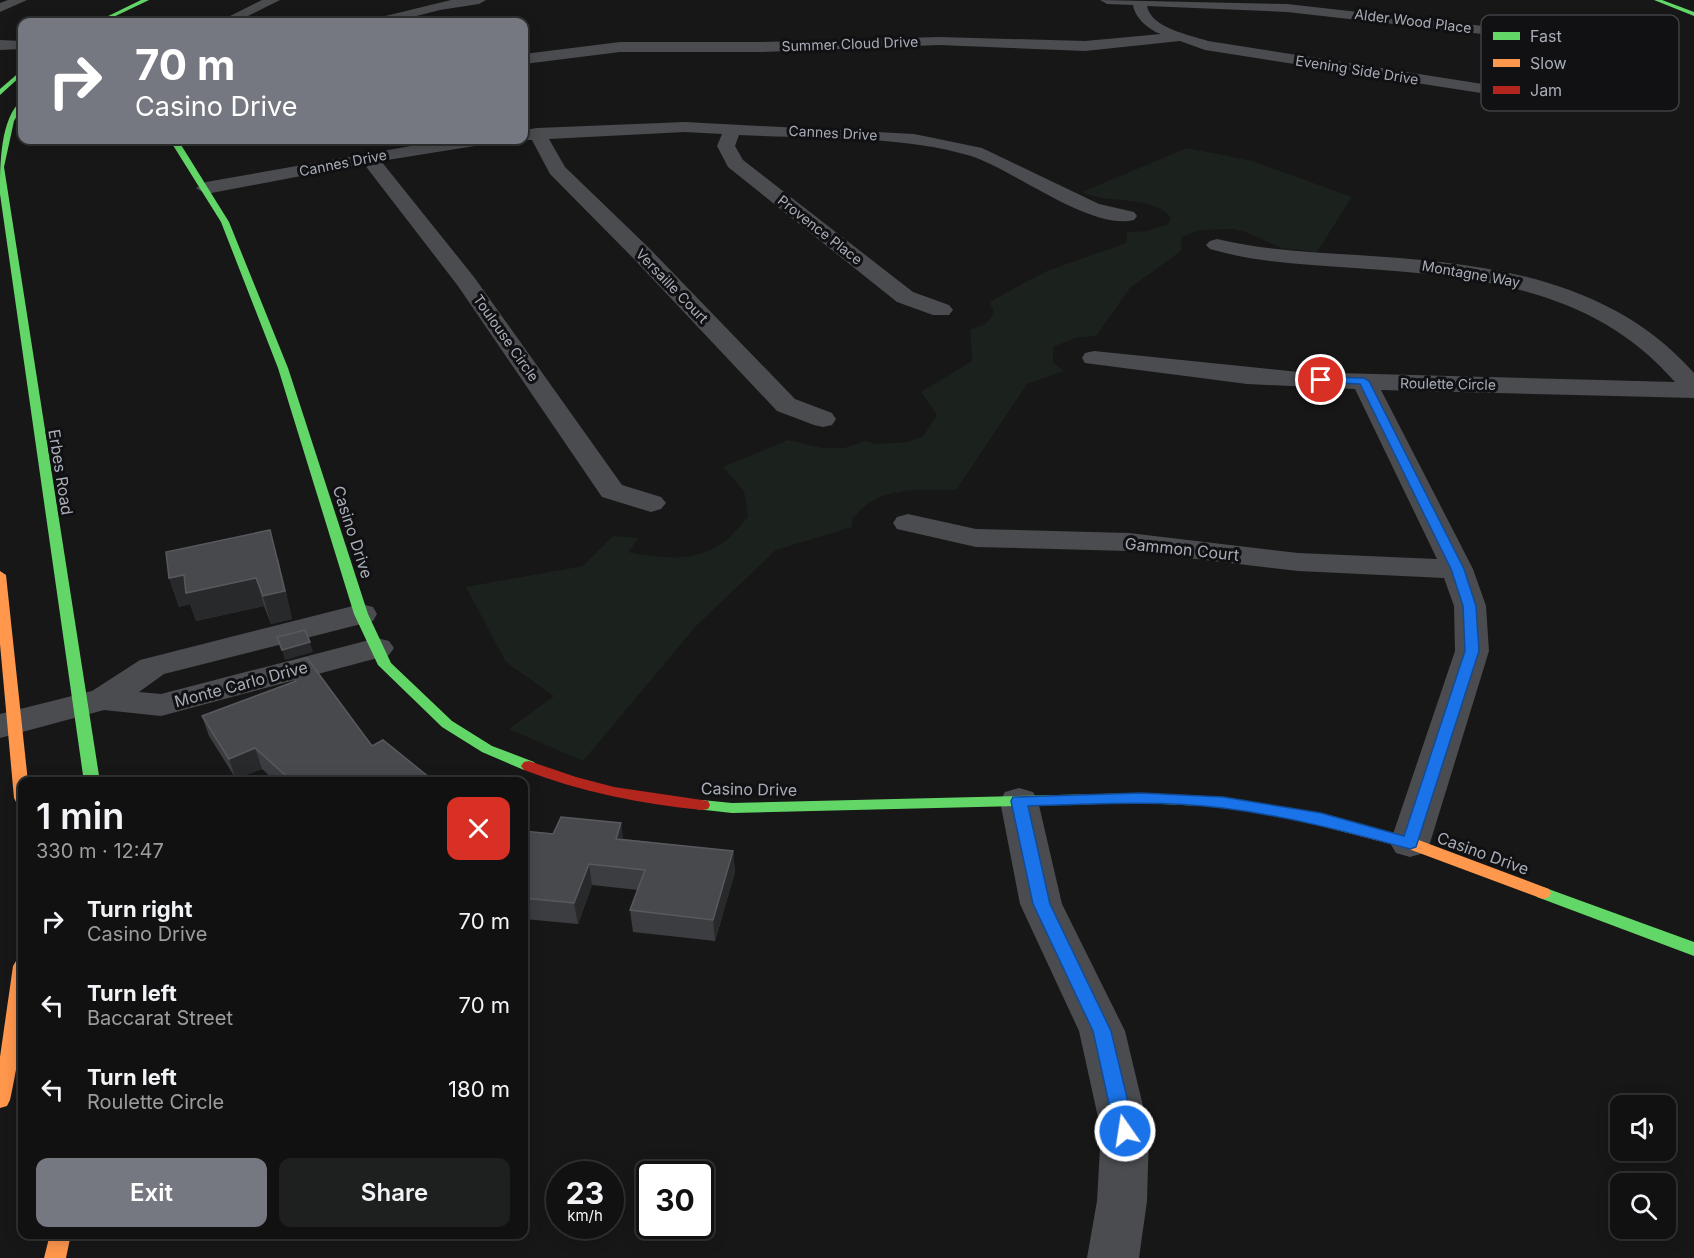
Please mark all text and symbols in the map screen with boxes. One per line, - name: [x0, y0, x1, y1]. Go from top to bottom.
- street label: Alder Wood Place: [1354, 5, 1473, 36]
- legend: [1481, 15, 1679, 111]
- text: Fast: [1530, 26, 1562, 46]
- street label: Summer Cloud Drive: [781, 33, 919, 54]
- text: 70 m: [135, 39, 235, 90]
- icon: right: [36, 42, 114, 120]
- street label: Evening Side Drive: [1294, 51, 1420, 88]
- text: Slow: [1530, 53, 1567, 73]
- text: Jam: [1530, 80, 1562, 100]
- text: Casino Drive: [135, 90, 297, 123]
- street label: Cannes Drive: [788, 122, 878, 143]
- street label: Cannes Drive: [298, 146, 388, 179]
- street label: Provence Place: [775, 191, 866, 268]
- street label: Versaille Court: [633, 245, 712, 327]
- street label: Montagne Way: [1421, 257, 1522, 291]
- street label: Toulouse Circle: [470, 291, 543, 385]
- pin: [1295, 354, 1346, 405]
- icon: arrive: [1304, 363, 1337, 396]
- street label: Roulette Circle: [1400, 374, 1496, 393]
- street label: Erbes Road: [44, 428, 78, 516]
- street label: Casino Drive: [329, 483, 377, 581]
- street label: Gammon Court: [1124, 533, 1240, 565]
- street label: Monte Carlo Drive: [172, 657, 310, 711]
- street label: Casino Drive: [701, 778, 797, 800]
- text: 1 min: [36, 794, 124, 838]
- button: close: [447, 797, 510, 860]
- street label: Casino Drive: [1434, 827, 1532, 879]
- text: 330 m · 12:47: [36, 839, 164, 863]
- text: Turn right: [87, 896, 193, 922]
- icon: right: [36, 905, 69, 938]
- text: 70 m: [459, 908, 510, 934]
- text: Casino Drive: [87, 922, 207, 946]
- text: Turn left: [87, 980, 177, 1006]
- icon: left: [36, 989, 69, 1022]
- text: 70 m: [459, 992, 510, 1018]
- text: Baccarat Street: [87, 1006, 233, 1030]
- text: Turn left: [87, 1064, 177, 1090]
- icon: left: [36, 1073, 69, 1106]
- text: 180 m: [448, 1076, 510, 1102]
- text: Roulette Circle: [87, 1090, 224, 1114]
- map controls: [1610, 1095, 1676, 1239]
- button: sound: [1610, 1095, 1676, 1161]
- position arrow: [1093, 1099, 1157, 1163]
- button: Exit: [36, 1158, 267, 1227]
- button: Share: [279, 1158, 510, 1227]
- speed limit sign: 30: [636, 1161, 714, 1239]
- button: search: [1610, 1173, 1676, 1239]
- text: 23: [566, 1175, 604, 1211]
- text: km/h: [567, 1206, 603, 1225]

